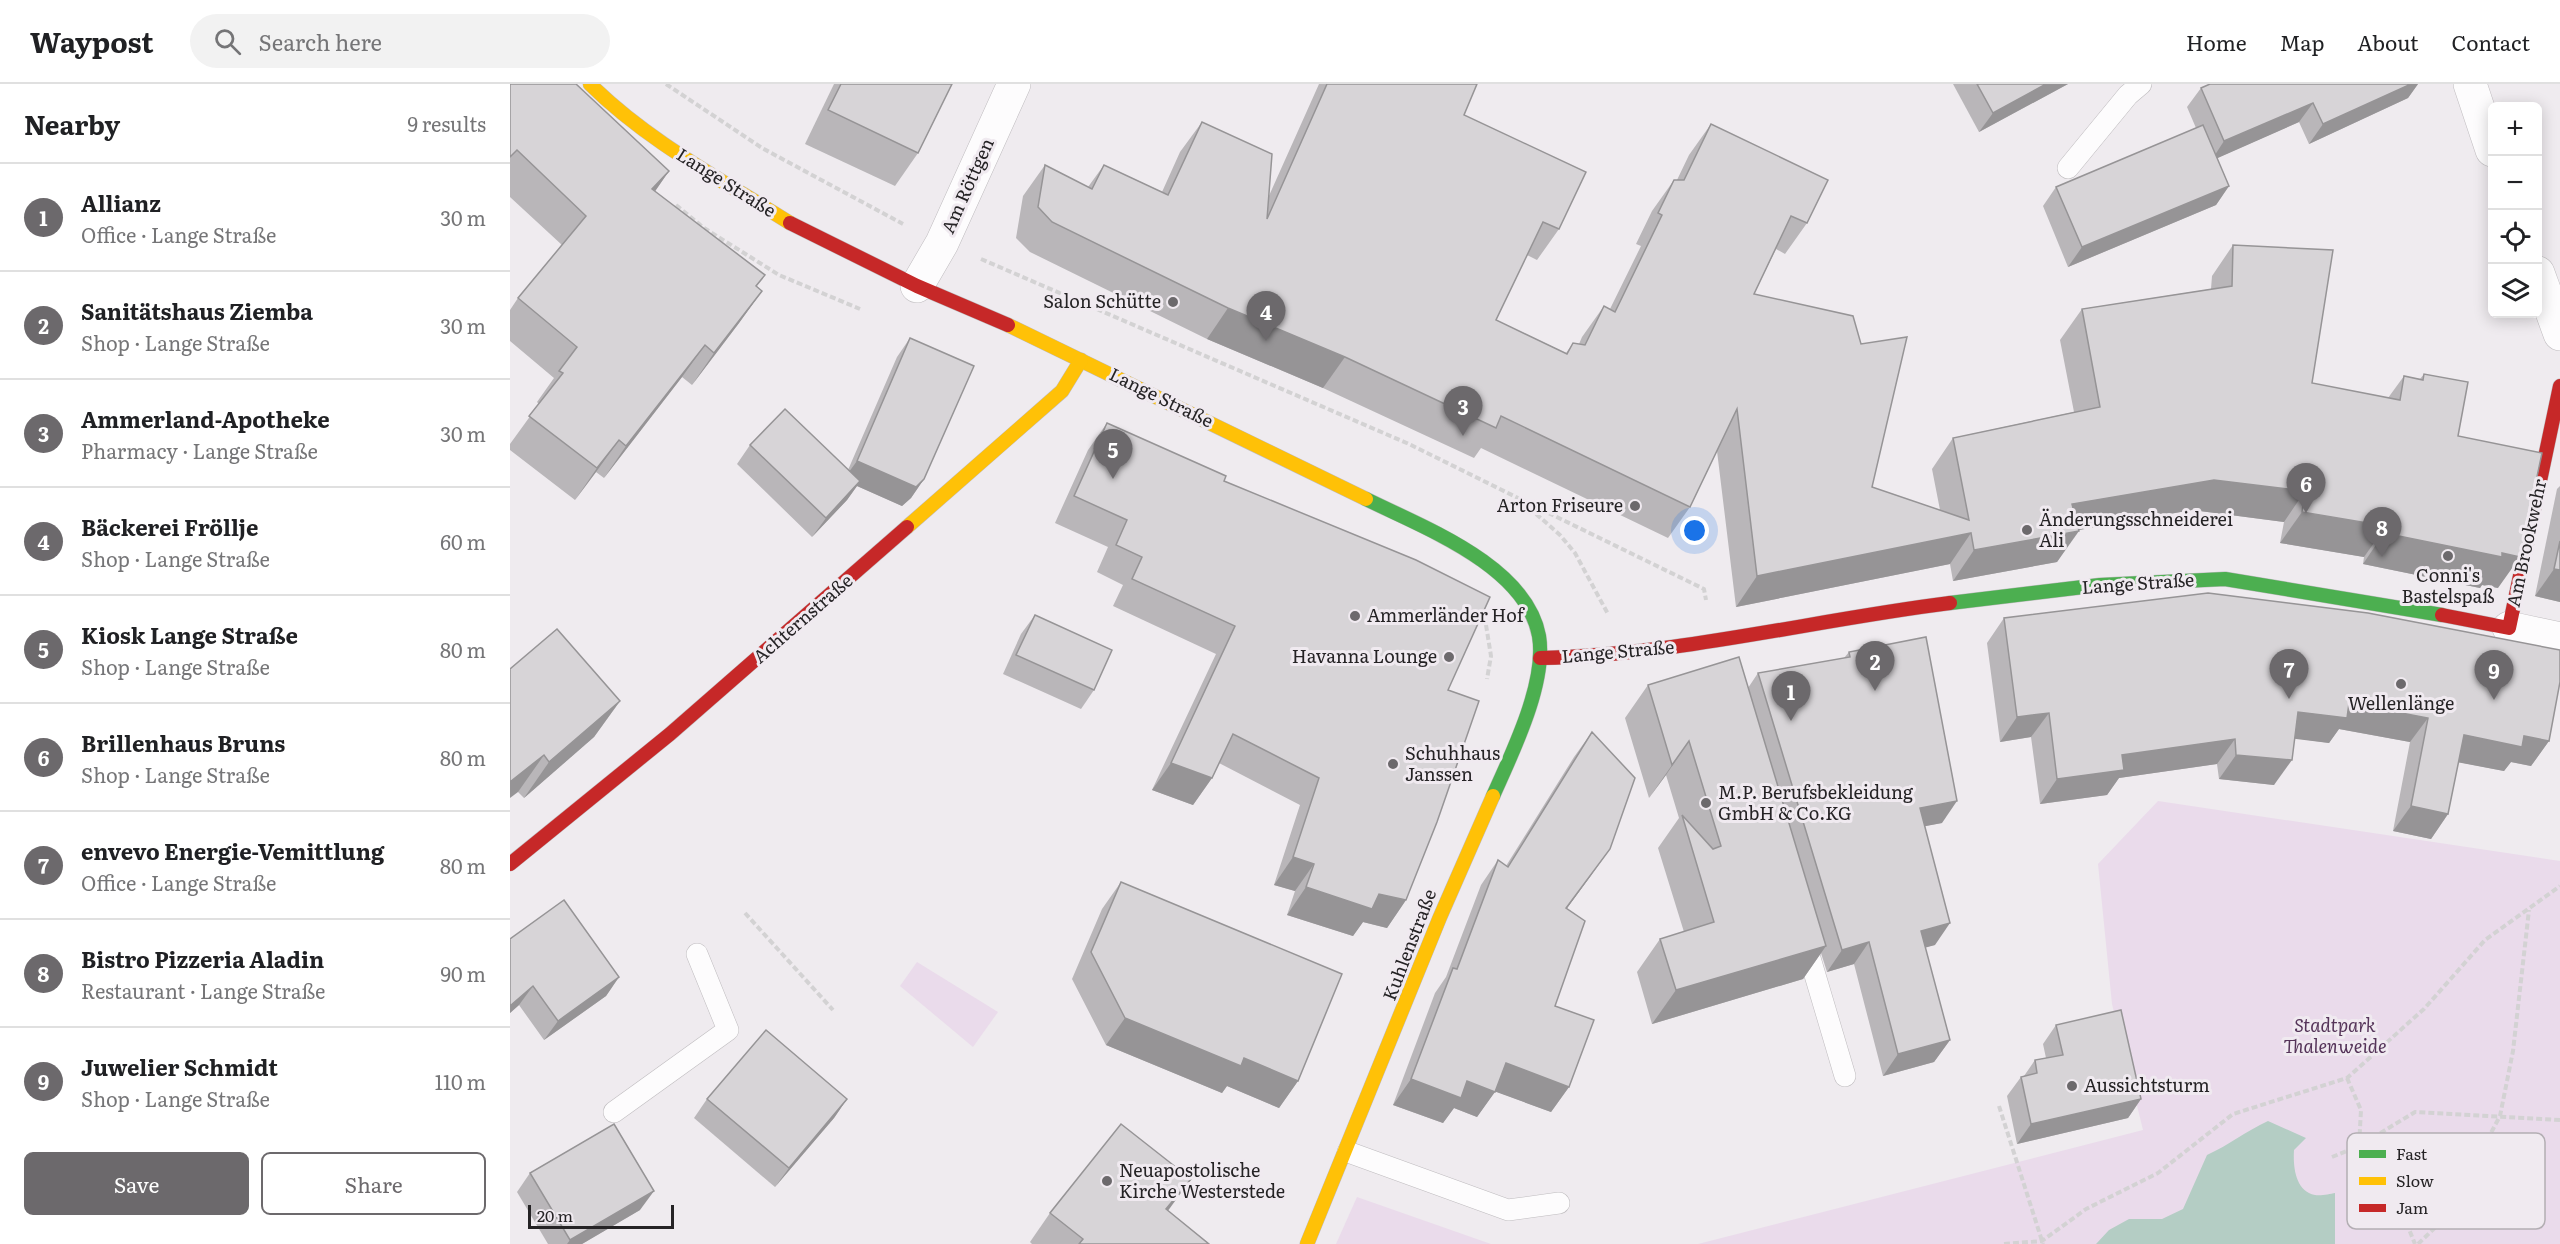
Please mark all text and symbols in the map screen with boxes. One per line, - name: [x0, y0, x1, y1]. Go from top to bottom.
- search box: [190, 14, 610, 68]
- text: Waypost: [30, 20, 154, 62]
- icon: search: [211, 25, 244, 58]
- text: Search here: [259, 25, 382, 58]
- text: Home: [2186, 26, 2247, 57]
- text: Map: [2280, 26, 2324, 57]
- text: About: [2357, 26, 2419, 57]
- text: Contact: [2452, 26, 2530, 57]
- map controls: [2488, 102, 2542, 318]
- button: +: [2488, 102, 2542, 156]
- text: Nearby: [24, 104, 120, 143]
- text: 9 results: [407, 108, 486, 138]
- street label: Am Röttgen: [934, 133, 1000, 237]
- street label: Lange Straße: [672, 140, 782, 223]
- button: −: [2488, 156, 2542, 210]
- text: Allianz: [81, 186, 161, 219]
- text: 1: [39, 202, 48, 232]
- text: 30 m: [440, 202, 486, 232]
- button: locate: [2488, 210, 2542, 264]
- text: Office · Lange Straße: [81, 219, 276, 249]
- button: layers: [2488, 264, 2542, 318]
- place label: Salon Schütte: [1043, 287, 1161, 314]
- pin: 4: [1246, 292, 1286, 341]
- text: Sanitätshaus Ziemba: [81, 294, 313, 327]
- marker: Salon Schütte: [1166, 295, 1180, 309]
- text: 2: [38, 310, 49, 340]
- text: 30 m: [440, 310, 486, 340]
- text: Shop · Lange Straße: [81, 327, 270, 357]
- street label: Lange Straße: [1105, 360, 1218, 434]
- pin: 3: [1444, 386, 1482, 436]
- text: Ammerland-Apotheke: [81, 402, 330, 435]
- text: 3: [38, 418, 49, 448]
- text: 30 m: [440, 418, 486, 448]
- pin: 5: [1094, 430, 1132, 479]
- text: Pharmacy · Lange Straße: [81, 435, 318, 465]
- pin: 6: [2286, 464, 2326, 513]
- street label: Am Brookwehr: [2499, 476, 2552, 609]
- place label: Arton Friseure: [1497, 491, 1623, 518]
- marker: Arton Friseure: [1628, 499, 1642, 513]
- place label: Änderungsschneiderei Ali: [2039, 505, 2233, 553]
- pin: 8: [2362, 508, 2402, 557]
- text: Bäckerei Fröllje: [81, 510, 258, 543]
- your location: [1680, 516, 1709, 545]
- marker: Änderungsschneiderei Ali: [2020, 523, 2034, 537]
- text: 4: [37, 526, 50, 556]
- text: 60 m: [440, 526, 486, 556]
- text: Shop · Lange Straße: [81, 543, 270, 573]
- marker: Conni's Bastelspaß: [2441, 549, 2455, 563]
- place label: Conni's Bastelspaß: [2402, 561, 2494, 609]
- street label: Lange Straße: [2081, 565, 2195, 600]
- street label: Achternstraße: [746, 567, 858, 669]
- place label: Ammerländer Hof: [1367, 601, 1526, 628]
- marker: Ammerländer Hof: [1348, 609, 1362, 623]
- text: Kiosk Lange Straße: [81, 618, 298, 651]
- street label: Lange Straße: [1561, 632, 1675, 669]
- text: 5: [38, 634, 49, 664]
- text: 80 m: [440, 634, 486, 664]
- place label: Havanna Lounge: [1292, 642, 1437, 669]
- pin: 2: [1856, 642, 1894, 691]
- marker: Havanna Lounge: [1442, 650, 1456, 664]
- pin: 7: [2270, 650, 2308, 699]
- pin: 9: [2474, 650, 2514, 700]
- text: Shop · Lange Straße: [81, 651, 270, 681]
- pin: 1: [1772, 672, 1810, 721]
- marker: Wellenlänge: [2394, 677, 2408, 691]
- place label: Wellenlänge: [2348, 689, 2454, 716]
- text: Brillenhaus Bruns: [81, 726, 285, 759]
- place label: Schuhhaus Janssen: [1405, 739, 1500, 787]
- text: 6: [38, 742, 49, 772]
- text: 80 m: [440, 742, 486, 772]
- marker: Schuhhaus Janssen: [1386, 757, 1400, 771]
- text: Shop · Lange Straße: [81, 759, 270, 789]
- place label: M.P. Berufsbekleidung GmbH & Co.KG: [1718, 778, 1914, 826]
- marker: M.P. Berufsbekleidung GmbH & Co.KG: [1699, 796, 1713, 810]
- text: envevo Energie-Vemittlung: [81, 834, 384, 867]
- text: 7: [38, 850, 49, 880]
- text: 80 m: [440, 850, 486, 880]
- text: Office · Lange Straße: [81, 867, 276, 897]
- street label: Kuhlenstraße: [1375, 885, 1442, 1004]
- text: Bistro Pizzeria Aladin: [81, 942, 324, 975]
- text: 8: [38, 958, 49, 988]
- text: 90 m: [441, 958, 486, 988]
- text: Restaurant · Lange Straße: [81, 975, 325, 1005]
- park label: Stadtpark Thalenweide: [2283, 1011, 2387, 1059]
- text: Juwelier Schmidt: [81, 1050, 278, 1083]
- text: 9: [38, 1066, 49, 1096]
- text: 110 m: [435, 1066, 486, 1096]
- place label: Aussichtsturm: [2084, 1071, 2210, 1098]
- marker: Aussichtsturm: [2065, 1079, 2079, 1093]
- text: Shop · Lange Straße: [81, 1083, 270, 1113]
- legend: [2347, 1133, 2545, 1229]
- text: Fast: [2396, 1141, 2428, 1165]
- button: Save: [24, 1152, 249, 1215]
- button: Share: [261, 1152, 486, 1215]
- place label: Neuapostolische Kirche Westerstede: [1119, 1156, 1285, 1204]
- text: Slow: [2396, 1168, 2434, 1192]
- marker: Neuapostolische Kirche Westerstede: [1100, 1174, 1114, 1188]
- text: Jam: [2396, 1195, 2429, 1219]
- scale bar: [528, 1202, 674, 1230]
- text: 20 m: [537, 1203, 573, 1227]

